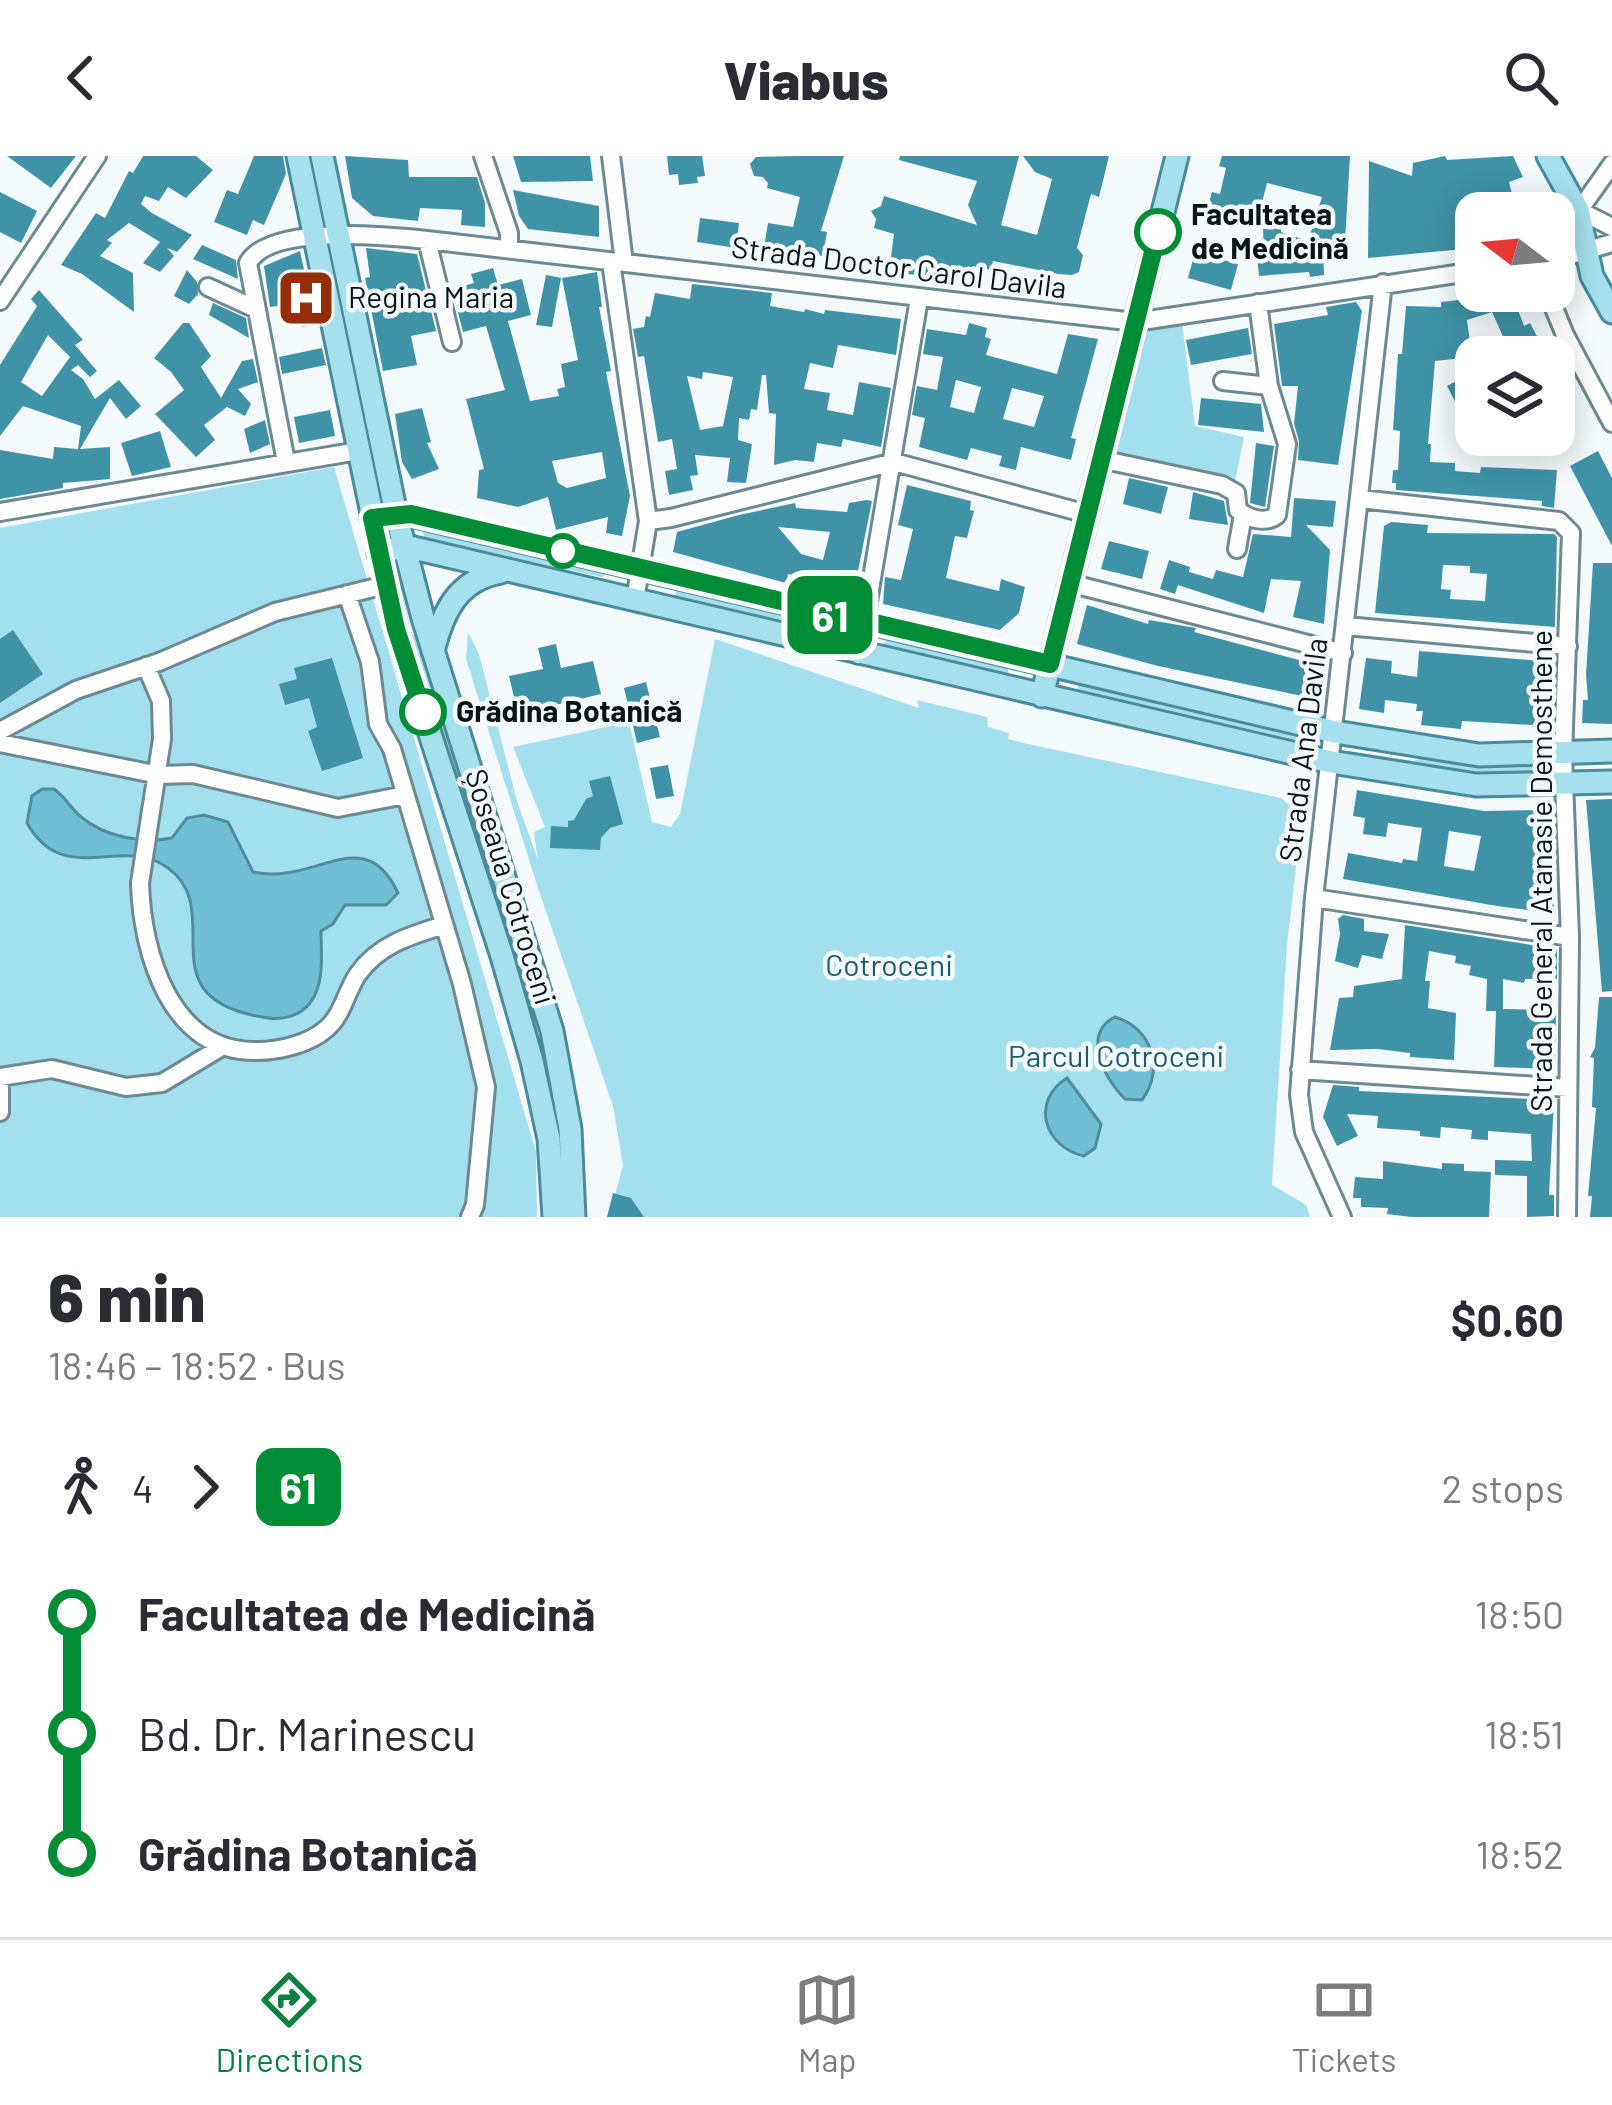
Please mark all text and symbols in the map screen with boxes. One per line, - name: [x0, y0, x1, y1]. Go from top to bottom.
- icon: back: [48, 45, 114, 111]
- icon: search: [1498, 45, 1564, 111]
- text: Viabus: [723, 46, 889, 111]
- north arrow: [1455, 192, 1575, 312]
- map controls: [1455, 192, 1575, 456]
- place label: Facultatea de Medicină: [1191, 195, 1349, 265]
- marker: Facultatea de Medicină: [1136, 210, 1180, 254]
- street label: Strada Doctor Carol Davila: [730, 228, 1069, 304]
- hospital icon: Regina Maria: [275, 267, 337, 329]
- place label: Regina Maria: [348, 278, 514, 314]
- button: layers: [1455, 336, 1575, 456]
- unlabelled marker: [547, 535, 579, 567]
- line badge: 61: [776, 576, 884, 654]
- text: 61: [811, 590, 849, 640]
- street label: Strada General Atanasie Demosthene: [1522, 630, 1558, 1112]
- street label: Strada Ana Davila: [1270, 636, 1334, 864]
- marker: Grădina Botanică: [401, 690, 445, 734]
- place label: Grădina Botanică: [456, 692, 682, 728]
- street label: Șoseaua Cotroceni: [459, 764, 565, 1009]
- park label: Cotroceni: [825, 946, 953, 982]
- park label: Parcul Cotroceni: [1008, 1037, 1224, 1073]
- text: 6 min: [48, 1256, 206, 1335]
- text: $0.60: [1451, 1292, 1564, 1346]
- text: 18:46 – 18:52 · Bus: [48, 1341, 345, 1388]
- icon: walk: [48, 1454, 114, 1520]
- icon: forward: [172, 1454, 238, 1520]
- text: 61: [280, 1462, 317, 1512]
- text: 4: [132, 1464, 154, 1511]
- text: 2 stops: [1441, 1464, 1564, 1511]
- text: Facultatea de Medicină: [138, 1586, 595, 1640]
- text: 18:50: [1475, 1590, 1564, 1637]
- text: Bd. Dr. Marinescu: [138, 1706, 476, 1760]
- text: 18:51: [1484, 1710, 1564, 1757]
- text: Grădina Botanică: [138, 1826, 478, 1880]
- text: 18:52: [1476, 1830, 1564, 1877]
- tab: Directions: [216, 1967, 363, 2079]
- tab: Map: [794, 1967, 860, 2079]
- tab: Tickets: [1291, 1967, 1396, 2079]

